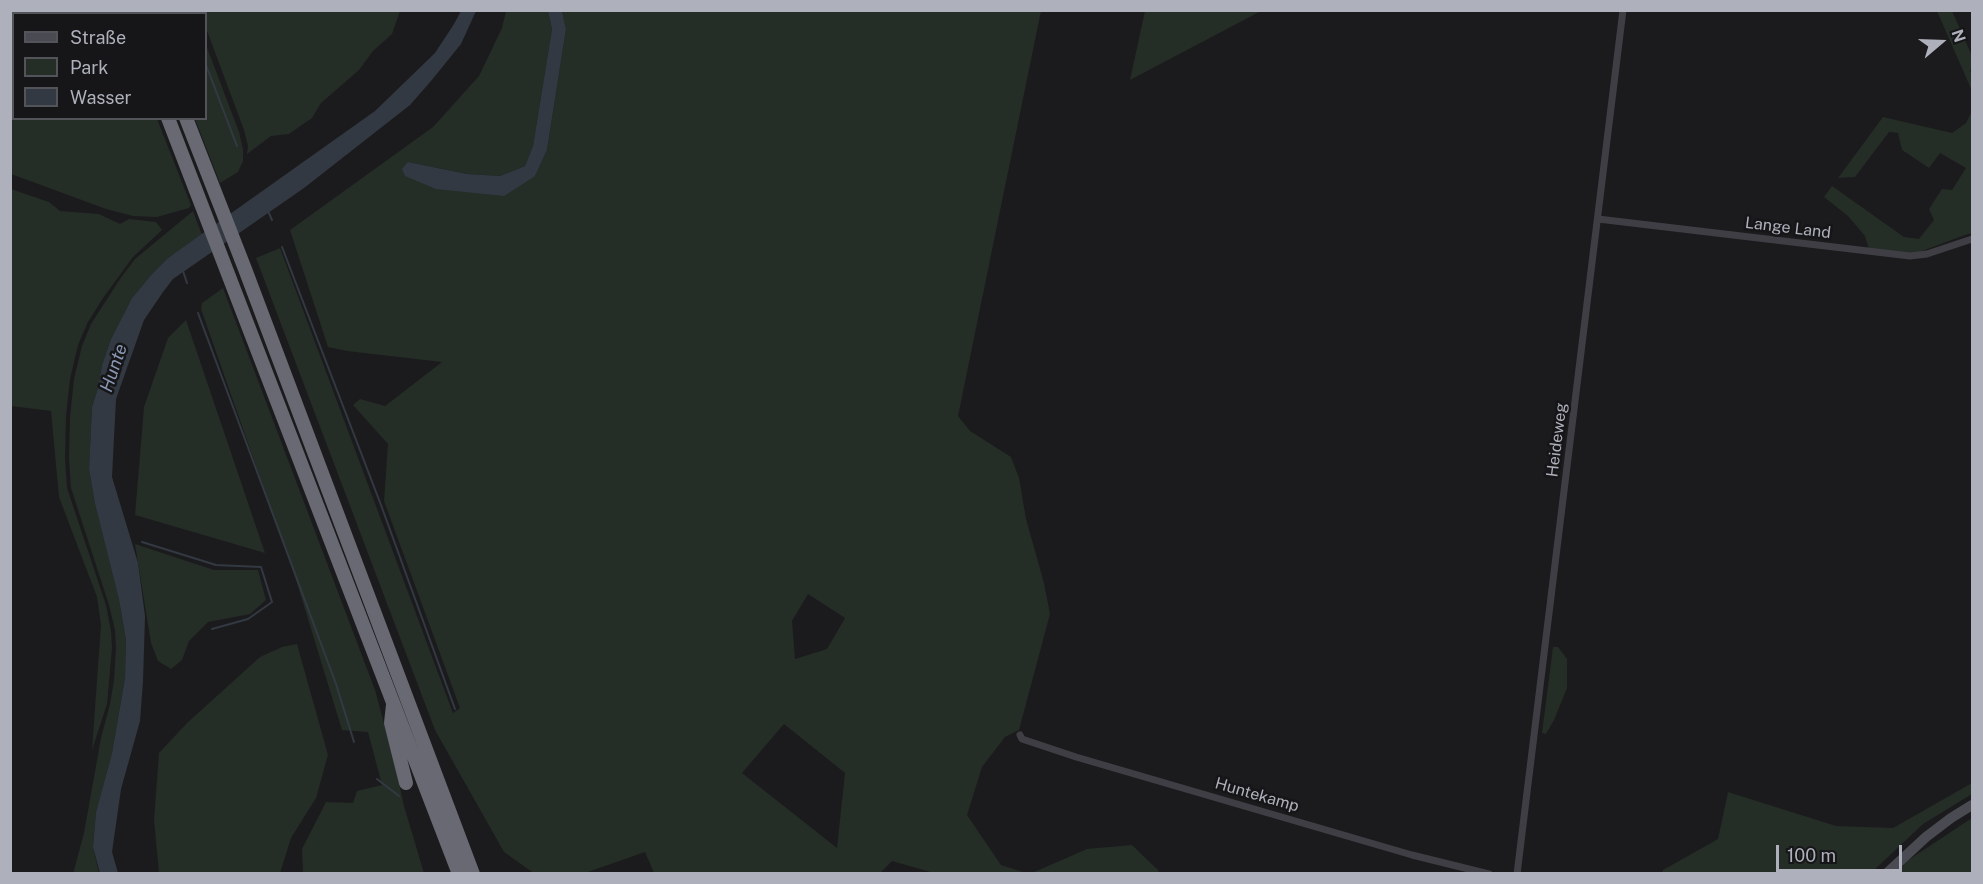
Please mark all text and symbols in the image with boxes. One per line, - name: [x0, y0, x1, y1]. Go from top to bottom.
- legend: [12, 12, 207, 120]
- north arrow: [1911, 12, 1971, 72]
- text: Straße: [70, 27, 126, 48]
- text: N: [1947, 27, 1970, 45]
- text: Park: [70, 57, 108, 78]
- text: Wasser: [70, 87, 132, 108]
- street label: Lange Land: [1744, 213, 1832, 243]
- water label: Hunte: [96, 341, 132, 395]
- street label: Heideweg: [1543, 402, 1571, 478]
- street label: Huntekamp: [1213, 774, 1301, 816]
- scale bar: [1779, 833, 1905, 871]
- text: 100 m: [1787, 845, 1836, 866]

